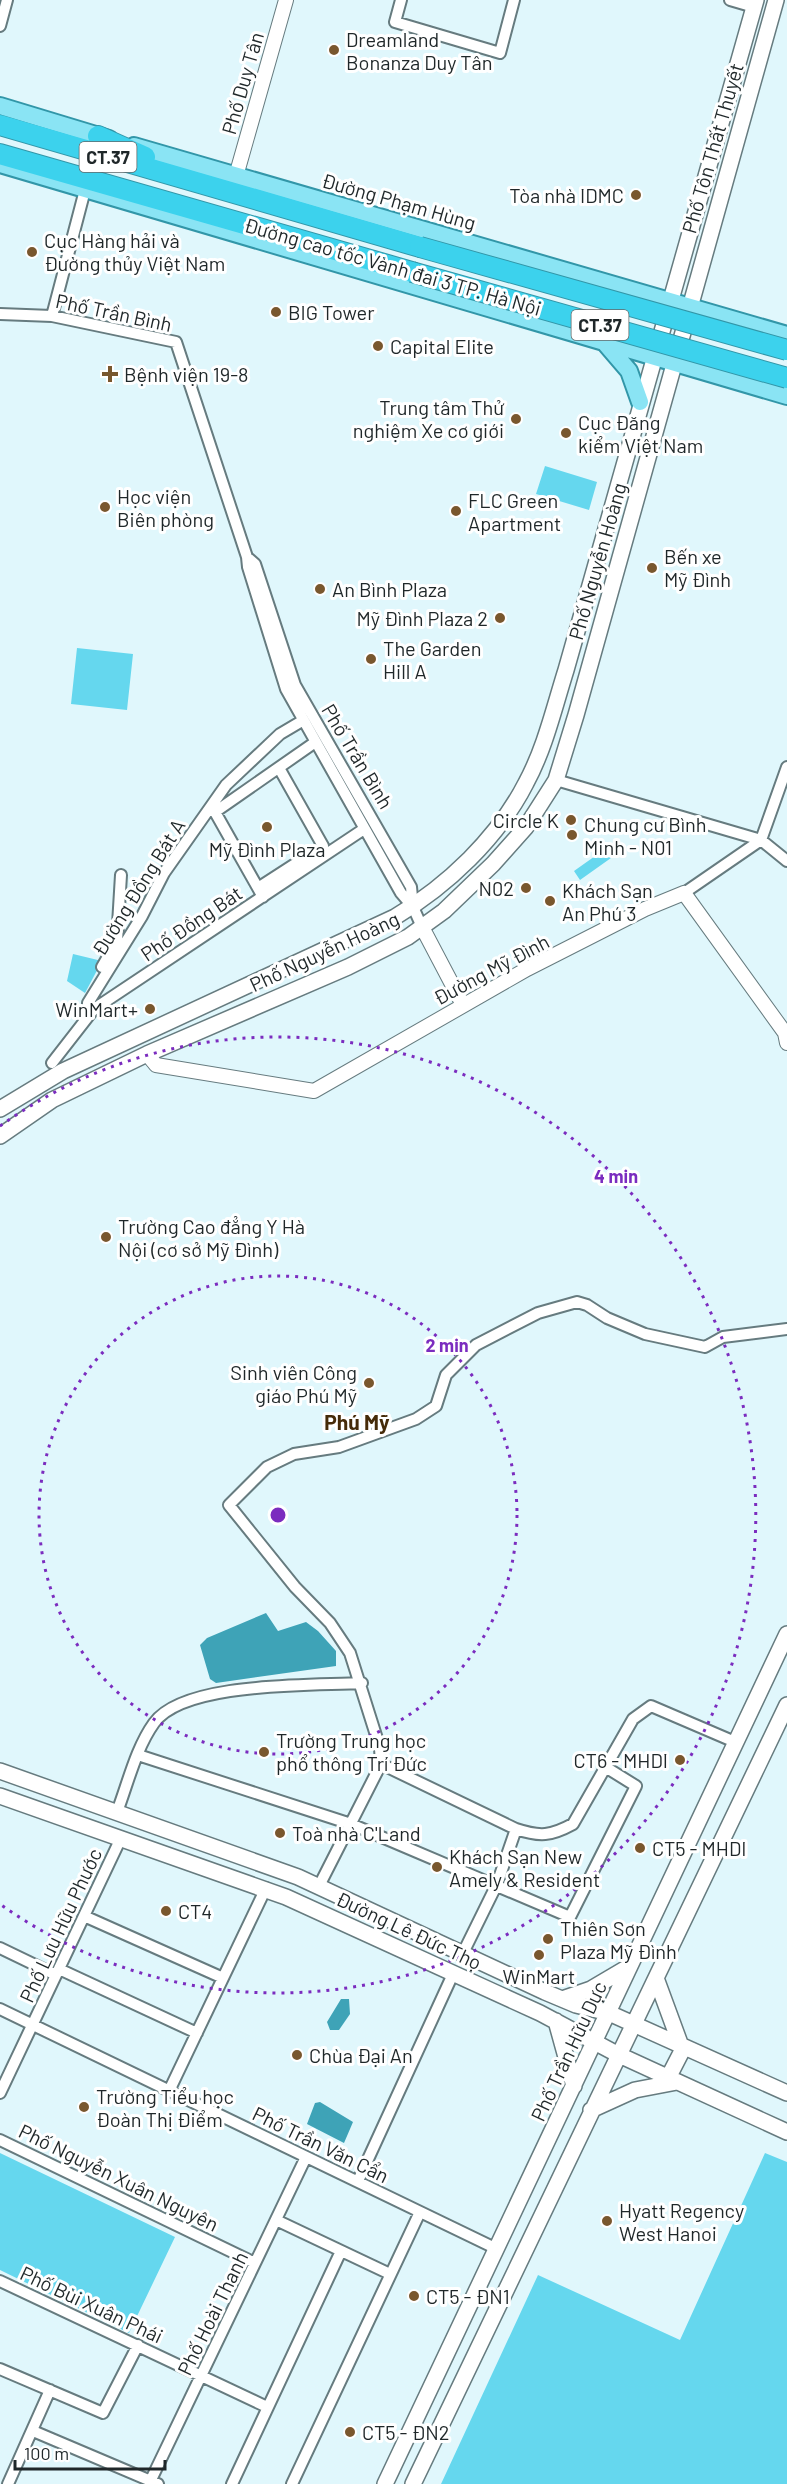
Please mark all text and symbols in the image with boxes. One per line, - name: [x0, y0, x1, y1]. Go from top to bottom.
- place label: Dreamland Bonanza Duy Tân: [346, 27, 492, 74]
- street label: Phố Duy Tân: [216, 29, 268, 137]
- marker: Dreamland Bonanza Duy Tân: [327, 43, 341, 57]
- street label: Phố Tôn Thất Thuyết: [676, 60, 748, 236]
- road number: CT.37: [80, 142, 136, 172]
- street label: Đường Phạm Hùng: [319, 168, 479, 234]
- place label: Tòa nhà IDMC: [509, 183, 624, 207]
- marker: Tòa nhà IDMC: [629, 188, 643, 202]
- street label: Đường cao tốc Vành đai 3 TP. Hà Nội: [242, 212, 544, 320]
- place label: Cục Hàng hải và Đường thủy Việt Nam: [44, 228, 225, 275]
- marker: Cục Hàng hải và Đường thủy Việt Nam: [25, 245, 39, 259]
- street label: Phố Trần Bình: [54, 288, 174, 336]
- place label: BIG Tower: [288, 300, 374, 324]
- marker: BIG Tower: [269, 305, 283, 319]
- road number: CT.37: [572, 310, 628, 340]
- place label: Capital Elite: [390, 334, 494, 358]
- marker: Capital Elite: [371, 339, 385, 353]
- place label: Bệnh viện 19-8: [124, 362, 249, 386]
- marker: Bệnh viện 19-8: [101, 365, 119, 383]
- place label: Trung tâm Thử nghiệm Xe cơ giới: [353, 395, 505, 442]
- place label: Cục Đăng kiểm Việt Nam: [578, 410, 703, 457]
- marker: Trung tâm Thử nghiệm Xe cơ giới: [509, 412, 523, 426]
- marker: Cục Đăng kiểm Việt Nam: [559, 426, 573, 440]
- street label: Phố Nguyễn Hoàng: [563, 480, 631, 642]
- place label: Học viện Biên phòng: [117, 484, 214, 531]
- place label: FLC Green Apartment: [468, 488, 561, 535]
- marker: Học viện Biên phòng: [98, 500, 112, 514]
- marker: FLC Green Apartment: [449, 504, 463, 518]
- place label: Bến xe Mỹ Đình: [664, 544, 731, 591]
- marker: Bến xe Mỹ Đình: [645, 561, 659, 575]
- place label: An Bình Plaza: [332, 577, 447, 601]
- marker: An Bình Plaza: [313, 582, 327, 596]
- place label: Mỹ Đình Plaza 2: [357, 606, 488, 630]
- marker: Mỹ Đình Plaza 2: [493, 611, 507, 625]
- place label: The Garden Hill A: [383, 636, 482, 683]
- marker: The Garden Hill A: [364, 652, 378, 666]
- street label: Phố Trần Bình: [317, 699, 399, 813]
- place label: Circle K: [493, 808, 559, 832]
- place label: Chung cư Bình Minh - N01: [584, 812, 707, 859]
- marker: Circle K: [564, 813, 578, 827]
- street label: Đường Đồng Bát A: [86, 814, 190, 960]
- marker: Mỹ Đình Plaza: [260, 820, 274, 834]
- marker: Chung cư Bình Minh - N01: [565, 828, 579, 842]
- place label: Mỹ Đình Plaza: [209, 837, 325, 861]
- place label: N02: [478, 876, 514, 900]
- place label: Khách Sạn An Phú 3: [562, 878, 653, 925]
- street label: Phố Đồng Bát: [136, 880, 246, 966]
- marker: N02: [519, 881, 533, 895]
- marker: Khách Sạn An Phú 3: [543, 894, 557, 908]
- street label: Phố Nguyễn Hoàng: [245, 906, 403, 996]
- street label: Đường Mỹ Đình: [429, 929, 553, 1009]
- place label: WinMart+: [55, 997, 138, 1021]
- marker: WinMart+: [143, 1002, 157, 1016]
- text: 4 min: [594, 1165, 638, 1187]
- place label: Trường Cao đẳng Y Hà Nội (cơ sở Mỹ Đình): [118, 1214, 305, 1261]
- marker: Trường Cao đẳng Y Hà Nội (cơ sở Mỹ Đình): [99, 1230, 113, 1244]
- text: 2 min: [425, 1334, 469, 1356]
- place label: Sinh viên Công giáo Phú Mỹ: [230, 1360, 357, 1407]
- marker: Sinh viên Công giáo Phú Mỹ: [362, 1376, 376, 1390]
- district label: Phú Mỹ: [324, 1409, 390, 1434]
- centre of rings: [268, 1505, 288, 1525]
- place label: Trường Trung học phổ thông Trí Đức: [276, 1728, 427, 1775]
- marker: Trường Trung học phổ thông Trí Đức: [257, 1745, 271, 1759]
- place label: CT6 - MHDI: [574, 1748, 668, 1772]
- marker: CT6 - MHDI: [673, 1753, 687, 1767]
- place label: Toà nhà C'Land: [292, 1821, 421, 1845]
- marker: Toà nhà C'Land: [273, 1826, 287, 1840]
- place label: CT5 - MHDI: [652, 1836, 746, 1860]
- marker: CT5 - MHDI: [633, 1841, 647, 1855]
- street label: Phố Lưu Hữu Phước: [14, 1844, 106, 2006]
- place label: Khách Sạn New Amely & Resident: [449, 1844, 600, 1891]
- marker: Khách Sạn New Amely & Resident: [430, 1860, 444, 1874]
- street label: Đường Lê Đức Thọ: [332, 1886, 486, 1974]
- place label: CT4: [178, 1899, 212, 1923]
- marker: CT4: [159, 1904, 173, 1918]
- place label: Thiên Sơn Plaza Mỹ Đình: [560, 1916, 677, 1963]
- marker: Thiên Sơn Plaza Mỹ Đình: [541, 1932, 555, 1946]
- marker: WinMart: [532, 1948, 546, 1962]
- place label: WinMart: [503, 1964, 575, 1988]
- street label: Phố Trần Hữu Dực: [525, 1977, 611, 2125]
- place label: Chùa Đại An: [309, 2043, 413, 2067]
- marker: Chùa Đại An: [290, 2048, 304, 2062]
- place label: Trường Tiểu học Đoàn Thị Điểm: [96, 2084, 234, 2131]
- marker: Trường Tiểu học Đoàn Thị Điểm: [77, 2100, 91, 2114]
- street label: Phố Trần Văn Cẩn: [249, 2101, 393, 2187]
- street label: Phố Nguyễn Xuân Nguyên: [15, 2118, 223, 2236]
- place label: Hyatt Regency West Hanoi: [619, 2198, 744, 2245]
- marker: Hyatt Regency West Hanoi: [600, 2214, 614, 2228]
- street label: Phố Hoài Thanh: [172, 2247, 252, 2379]
- street label: Phố Bùi Xuân Phái: [17, 2260, 167, 2348]
- place label: CT5 - ĐN1: [426, 2284, 510, 2308]
- marker: CT5 - ĐN1: [407, 2289, 421, 2303]
- place label: CT5 - ĐN2: [362, 2420, 449, 2444]
- marker: CT5 - ĐN2: [343, 2425, 357, 2439]
- scale bar: [15, 2433, 165, 2471]
- text: 100 m: [24, 2442, 69, 2464]

